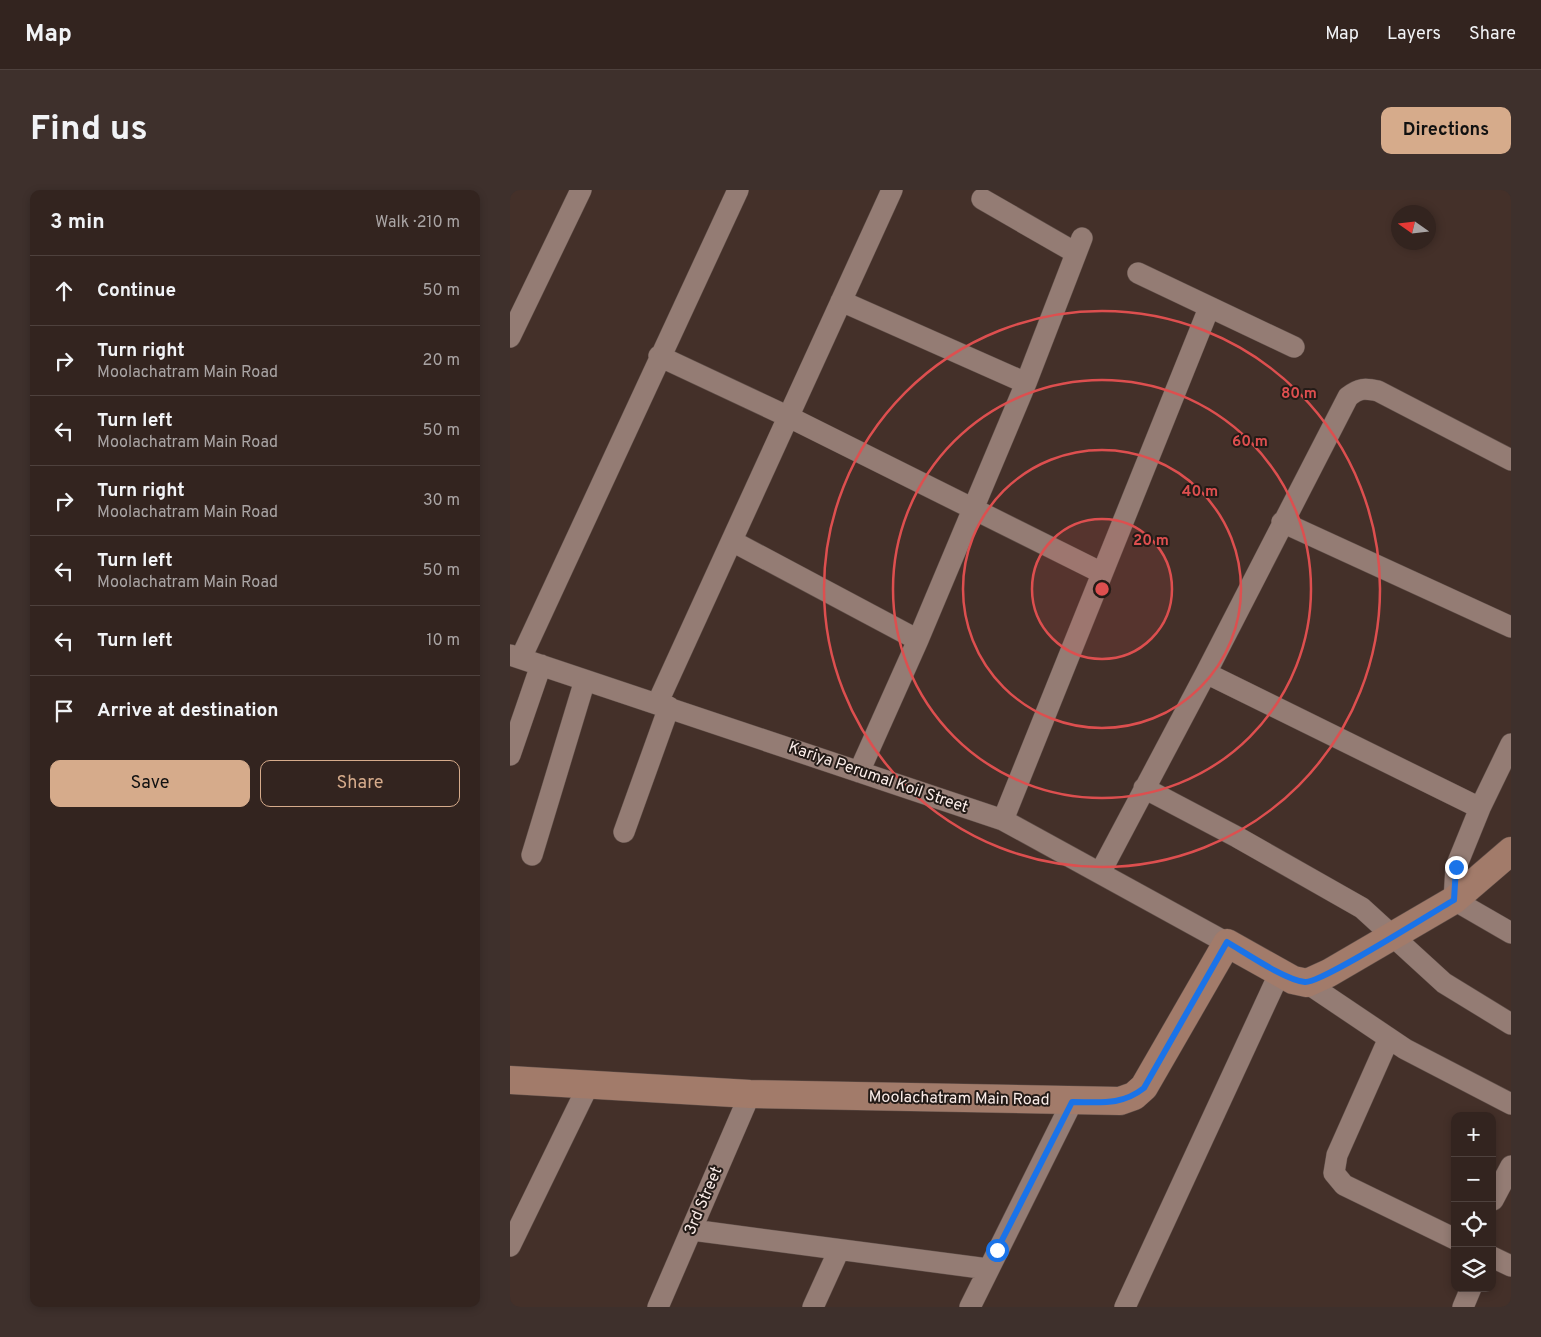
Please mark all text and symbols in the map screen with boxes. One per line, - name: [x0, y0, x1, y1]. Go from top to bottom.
- text: Map: [25, 20, 72, 50]
- text: Map: [1325, 23, 1359, 46]
- text: Layers: [1387, 23, 1441, 46]
- text: Share: [1469, 23, 1516, 46]
- button: Directions: [1381, 107, 1511, 154]
- text: Find us: [30, 108, 148, 152]
- north arrow: [1391, 205, 1436, 250]
- text: 3 min: [50, 209, 105, 236]
- text: Walk · 210 m: [375, 213, 460, 233]
- icon: ahead: [50, 277, 78, 305]
- text: Continue: [97, 279, 176, 303]
- text: 50 m: [423, 281, 460, 301]
- text: Turn right: [97, 339, 185, 363]
- icon: right: [50, 347, 78, 375]
- text: 20 m: [423, 351, 460, 371]
- text: Moolachatram Main Road: [97, 363, 278, 383]
- text: 80 m: [1281, 385, 1317, 404]
- text: Turn left: [97, 409, 173, 433]
- icon: left: [50, 417, 78, 445]
- text: 50 m: [423, 421, 460, 441]
- text: Moolachatram Main Road: [97, 433, 278, 453]
- text: 60 m: [1232, 433, 1268, 452]
- text: Turn right: [97, 479, 185, 503]
- text: 40 m: [1182, 483, 1218, 502]
- icon: right: [50, 487, 78, 515]
- text: 30 m: [423, 491, 460, 511]
- text: Moolachatram Main Road: [97, 503, 278, 523]
- text: 20 m: [1133, 532, 1169, 551]
- text: Turn left: [97, 549, 173, 573]
- icon: left: [50, 557, 78, 585]
- text: 50 m: [423, 561, 460, 581]
- text: Moolachatram Main Road: [97, 573, 278, 593]
- centre of rings: [1093, 580, 1111, 598]
- icon: left: [50, 627, 78, 655]
- text: Turn left: [97, 629, 173, 653]
- text: 10 m: [426, 631, 460, 651]
- icon: arrive: [50, 697, 78, 725]
- text: Arrive at destination: [97, 699, 278, 723]
- street label: Kariya Perumal Koil Street: [786, 738, 970, 818]
- button: Save: [50, 760, 250, 807]
- button: Share: [260, 760, 460, 807]
- route end: [1445, 856, 1468, 879]
- street label: Moolachatram Main Road: [868, 1087, 1050, 1111]
- map controls: [1451, 1112, 1496, 1292]
- button: +: [1451, 1112, 1496, 1157]
- button: −: [1451, 1157, 1496, 1202]
- street label: 3rd Street: [681, 1164, 727, 1238]
- button: locate: [1451, 1202, 1496, 1247]
- route start: [986, 1239, 1009, 1262]
- button: layers: [1451, 1247, 1496, 1292]

